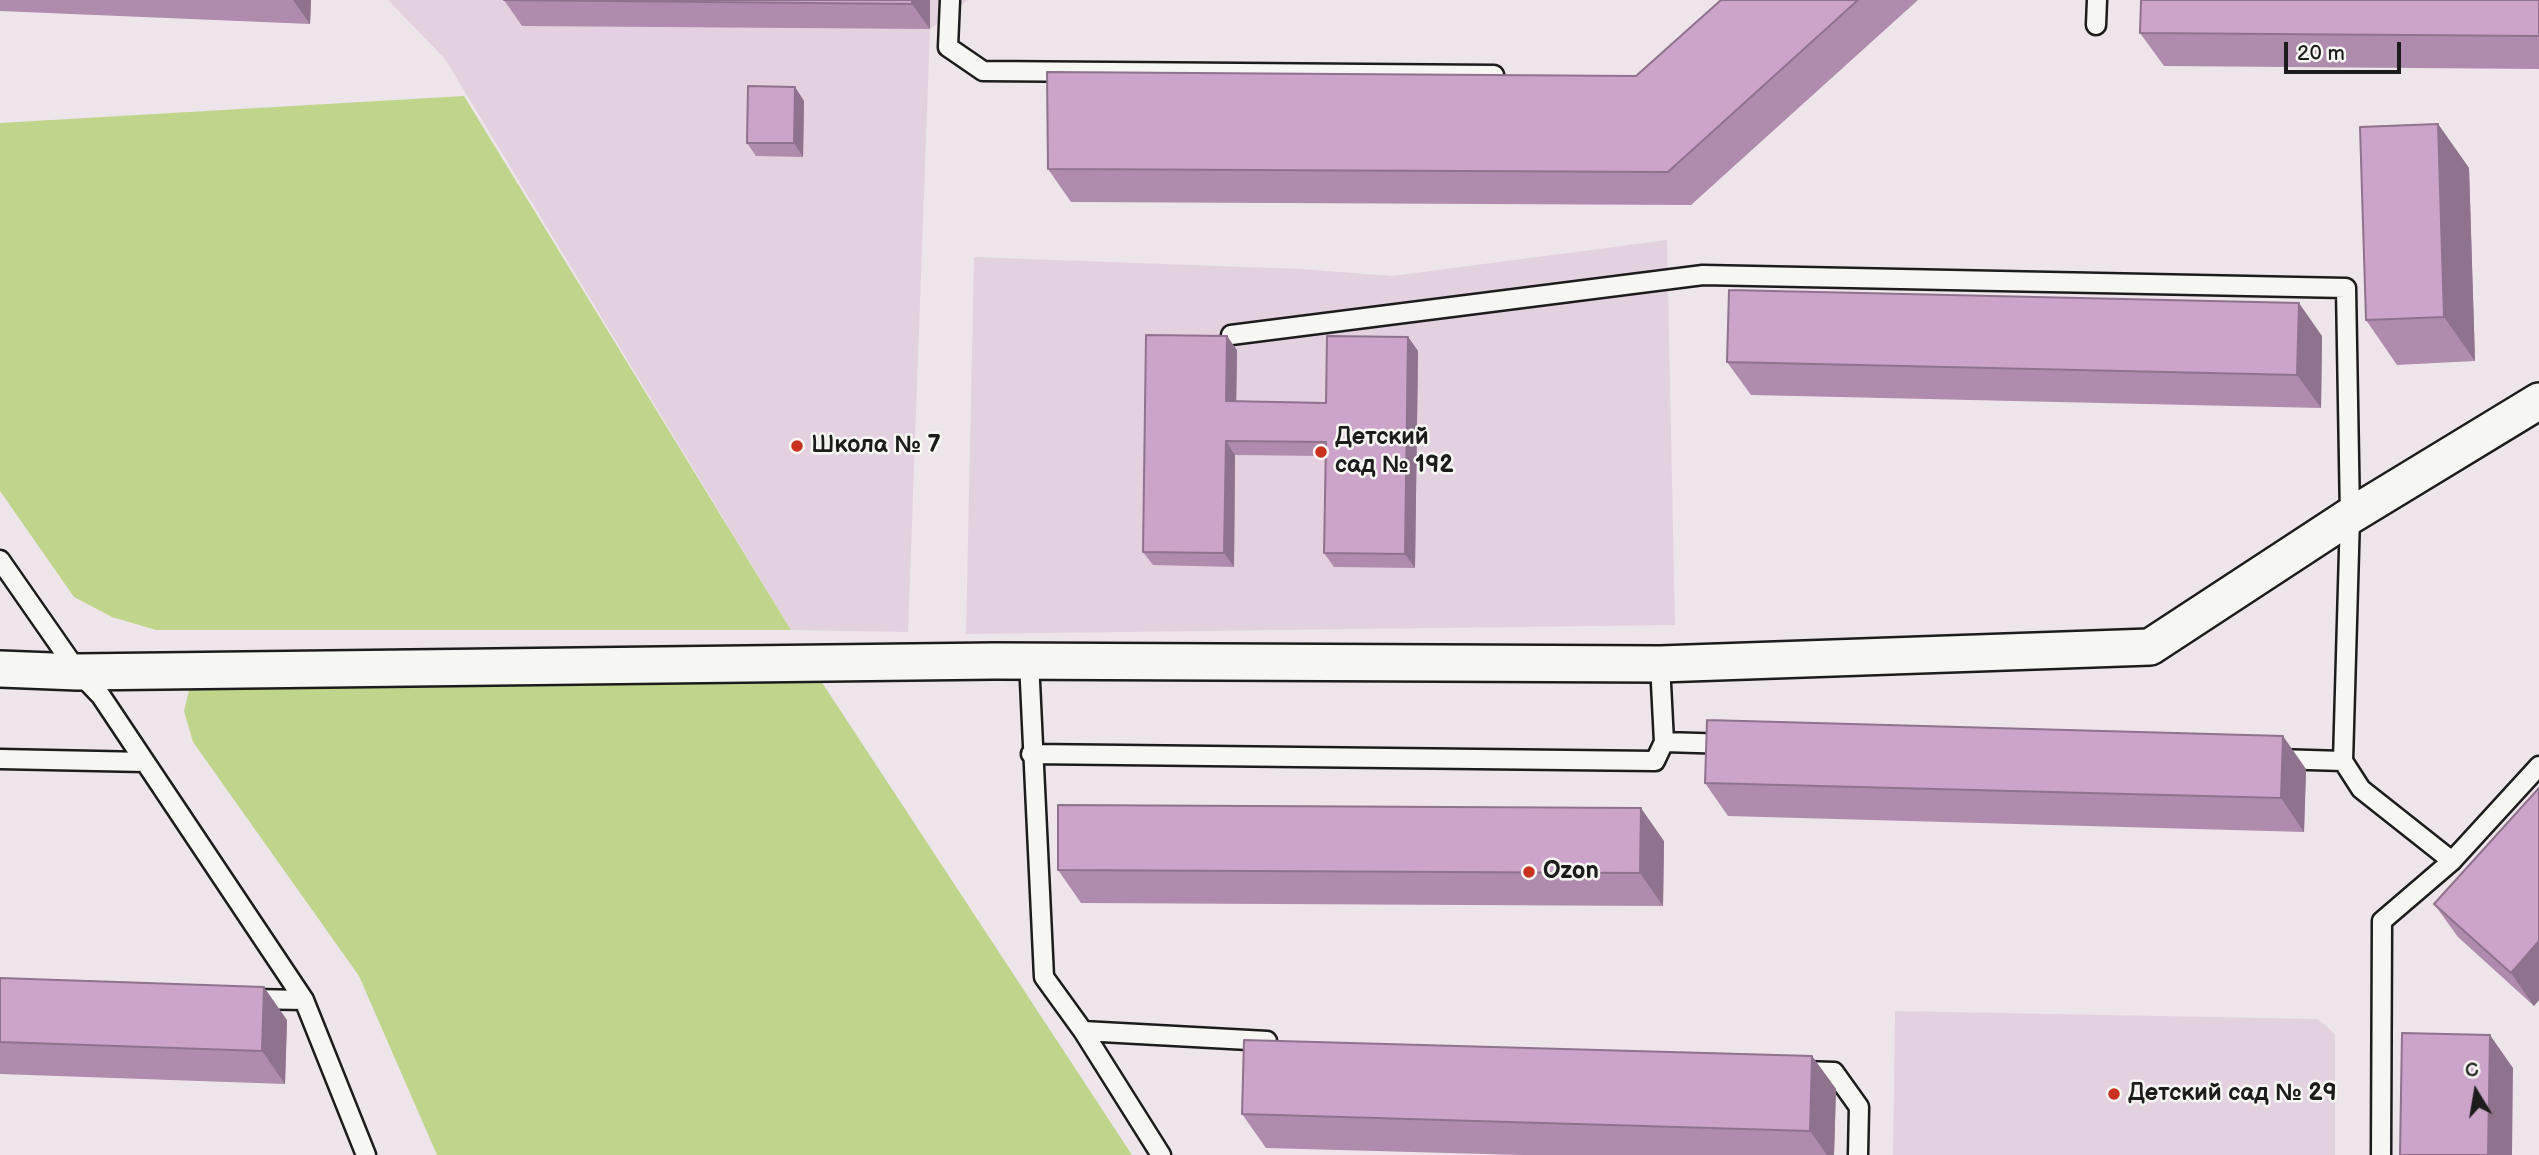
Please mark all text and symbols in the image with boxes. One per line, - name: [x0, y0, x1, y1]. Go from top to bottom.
- scale bar: [2287, 28, 2404, 72]
- text: 20 m: [2297, 41, 2345, 66]
- place label: Детский сад № 192: [1335, 424, 1454, 480]
- place label: Школа № 7: [811, 432, 941, 460]
- marker: Школа № 7: [789, 438, 805, 454]
- marker: Детский сад № 192: [1313, 444, 1329, 460]
- place label: Ozon: [1543, 858, 1599, 886]
- marker: Ozon: [1521, 864, 1537, 880]
- north arrow: [2441, 1057, 2511, 1127]
- text: С: [2463, 1058, 2481, 1083]
- place label: Детский сад № 29: [2128, 1080, 2337, 1108]
- marker: Детский сад № 29: [2106, 1086, 2122, 1102]

